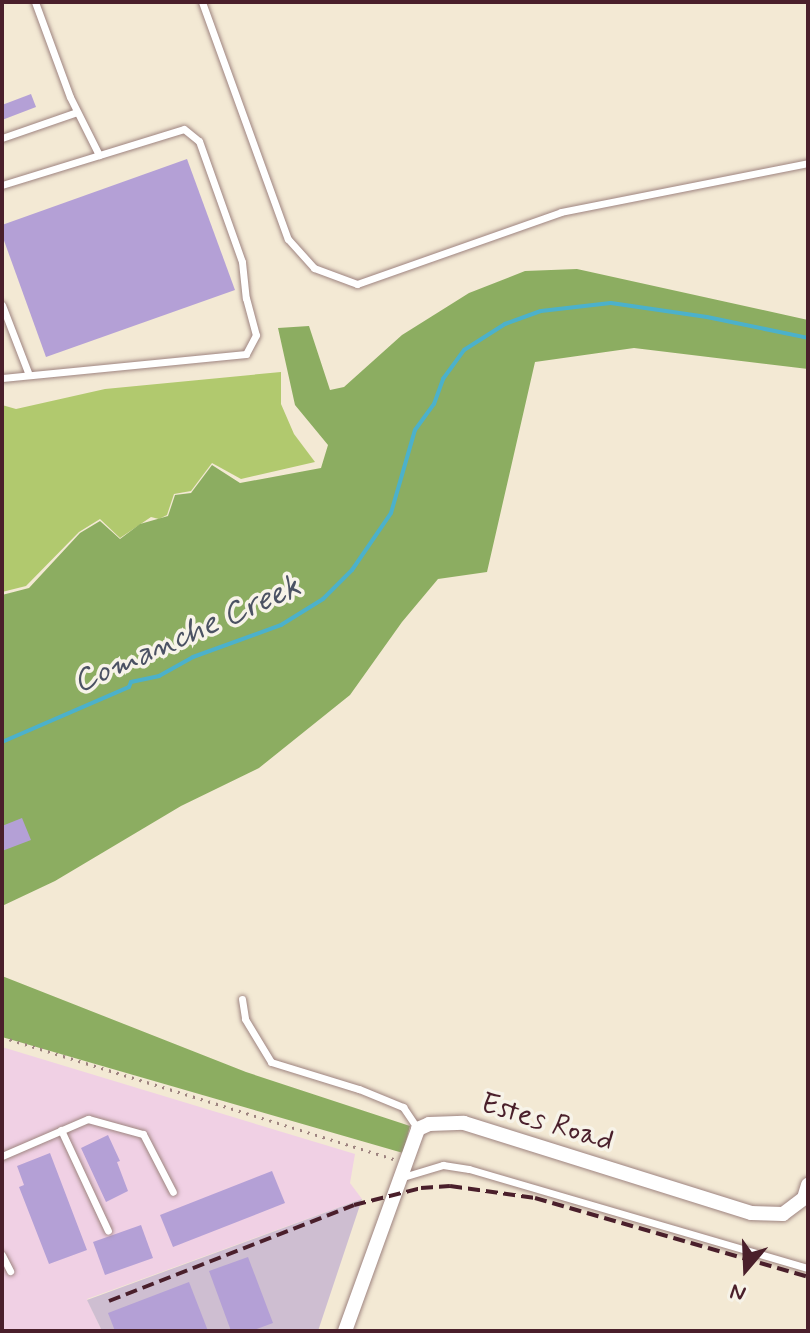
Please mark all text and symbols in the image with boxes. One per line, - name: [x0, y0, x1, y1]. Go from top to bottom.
- water label: Comanche Creek: [68, 568, 306, 702]
- street label: Estes Road: [477, 1086, 617, 1160]
- north arrow: [706, 1229, 786, 1309]
- text: N: [727, 1276, 750, 1307]

